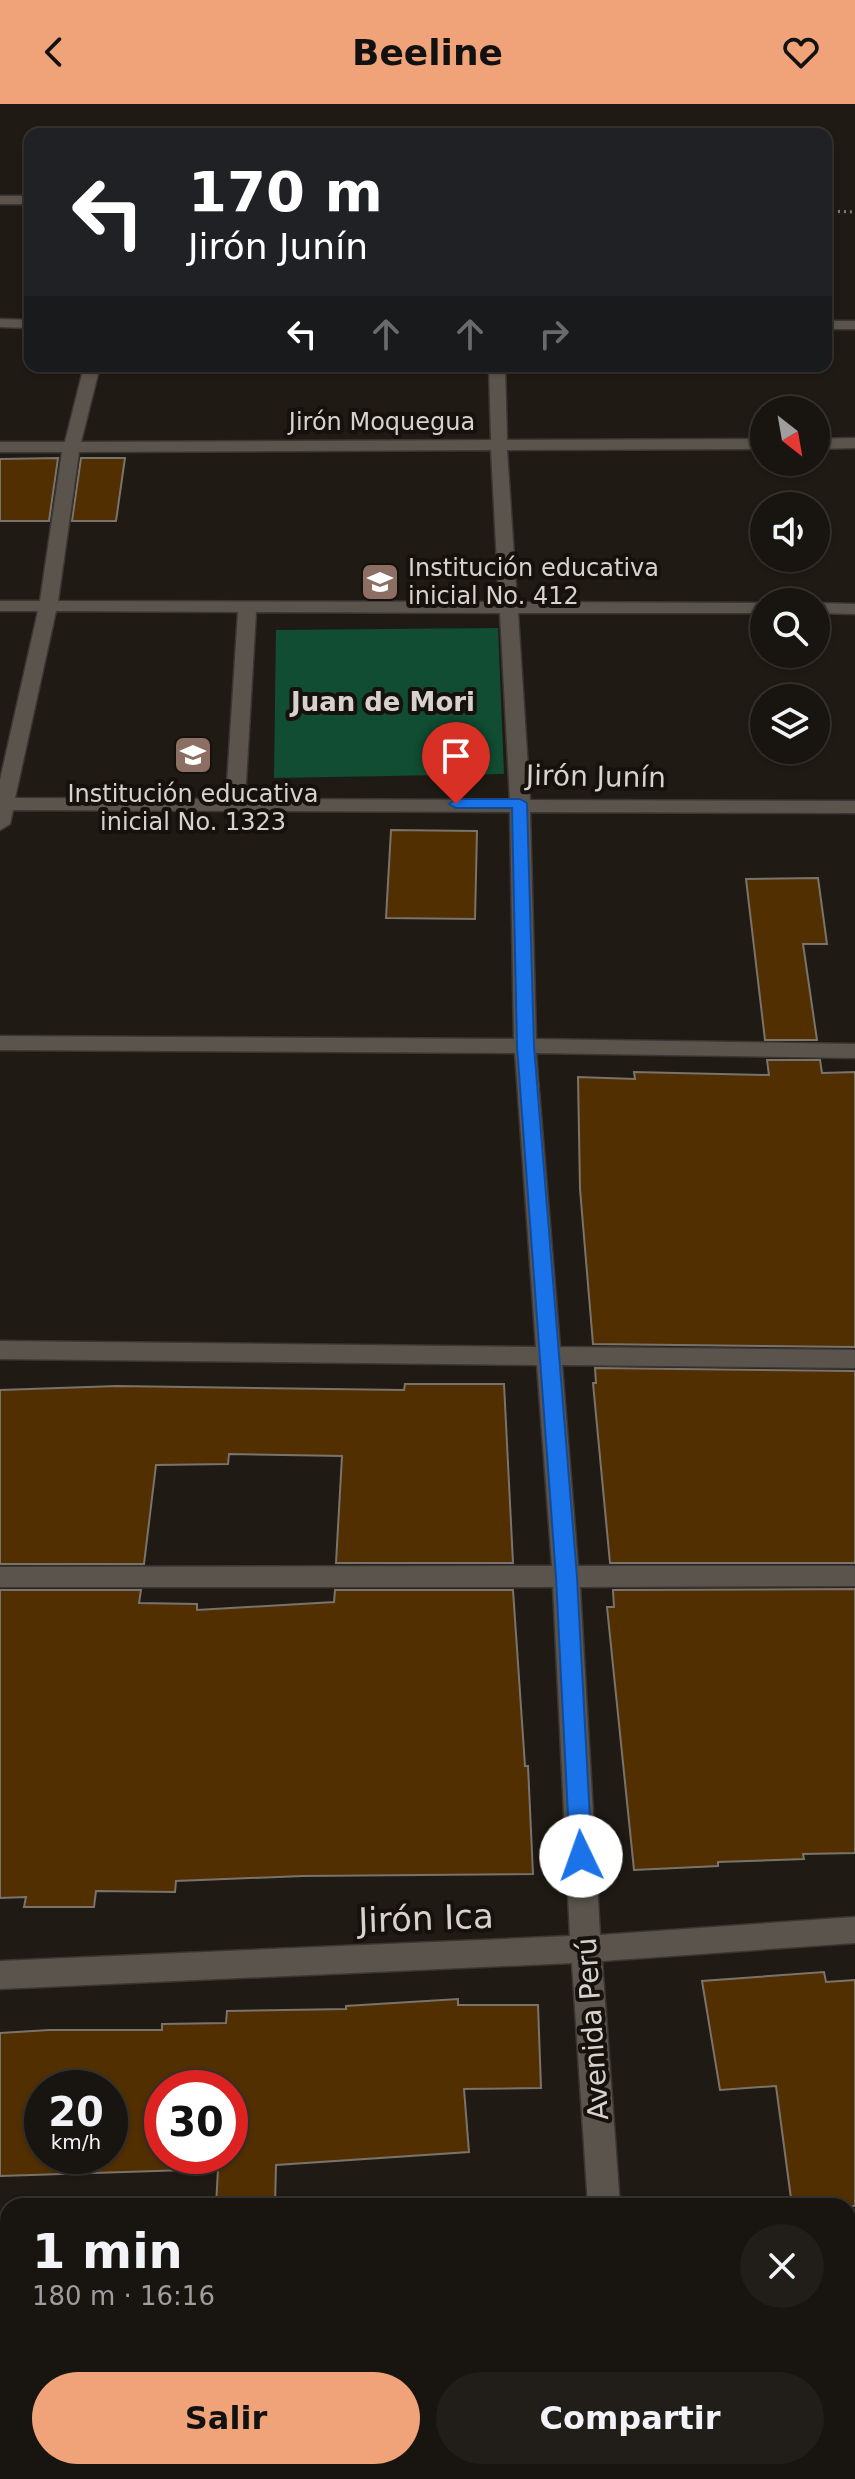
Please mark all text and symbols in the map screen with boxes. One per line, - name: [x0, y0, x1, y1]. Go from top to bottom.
- icon: back: [32, 30, 76, 74]
- icon: heart: [779, 30, 823, 74]
- text: Beeline: [352, 32, 503, 73]
- text: 170 m: [188, 159, 383, 224]
- icon: left: [56, 160, 160, 264]
- text: Jirón Junín: [188, 226, 368, 267]
- icon: left: [280, 312, 324, 356]
- icon: ahead: [364, 312, 408, 356]
- icon: ahead: [448, 312, 492, 356]
- icon: right: [532, 312, 576, 356]
- north arrow: [750, 396, 830, 476]
- map controls: [750, 396, 830, 764]
- street label: Jirón Moquegua: [287, 408, 475, 436]
- button: sound: [750, 492, 830, 572]
- place label: Institución educativa inicial No. 412: [408, 554, 659, 610]
- school or university icon: Institución educativa inicial No. 412: [359, 561, 401, 603]
- button: search: [750, 588, 830, 668]
- button: layers: [750, 684, 830, 764]
- district label: Juan de Mori: [289, 687, 475, 717]
- pin: [422, 722, 490, 804]
- school or university icon: Institución educativa inicial No. 1323: [172, 734, 214, 776]
- icon: arrive: [434, 734, 478, 778]
- street label: Jirón Junín: [524, 759, 666, 794]
- place label: Institución educativa inicial No. 1323: [68, 780, 318, 836]
- position arrow: [539, 1814, 623, 1898]
- street label: Jirón Ica: [356, 1896, 494, 1940]
- street label: Avenida Perú: [570, 1937, 615, 2121]
- speed limit sign: 30: [144, 2070, 248, 2174]
- text: 20: [48, 2089, 104, 2135]
- text: km/h: [51, 2130, 101, 2154]
- text: 1 min: [32, 2223, 183, 2279]
- button: close: [740, 2224, 824, 2308]
- text: 180 m · 16:16: [32, 2281, 215, 2311]
- button: Salir: [32, 2372, 420, 2464]
- button: Compartir: [436, 2372, 824, 2464]

